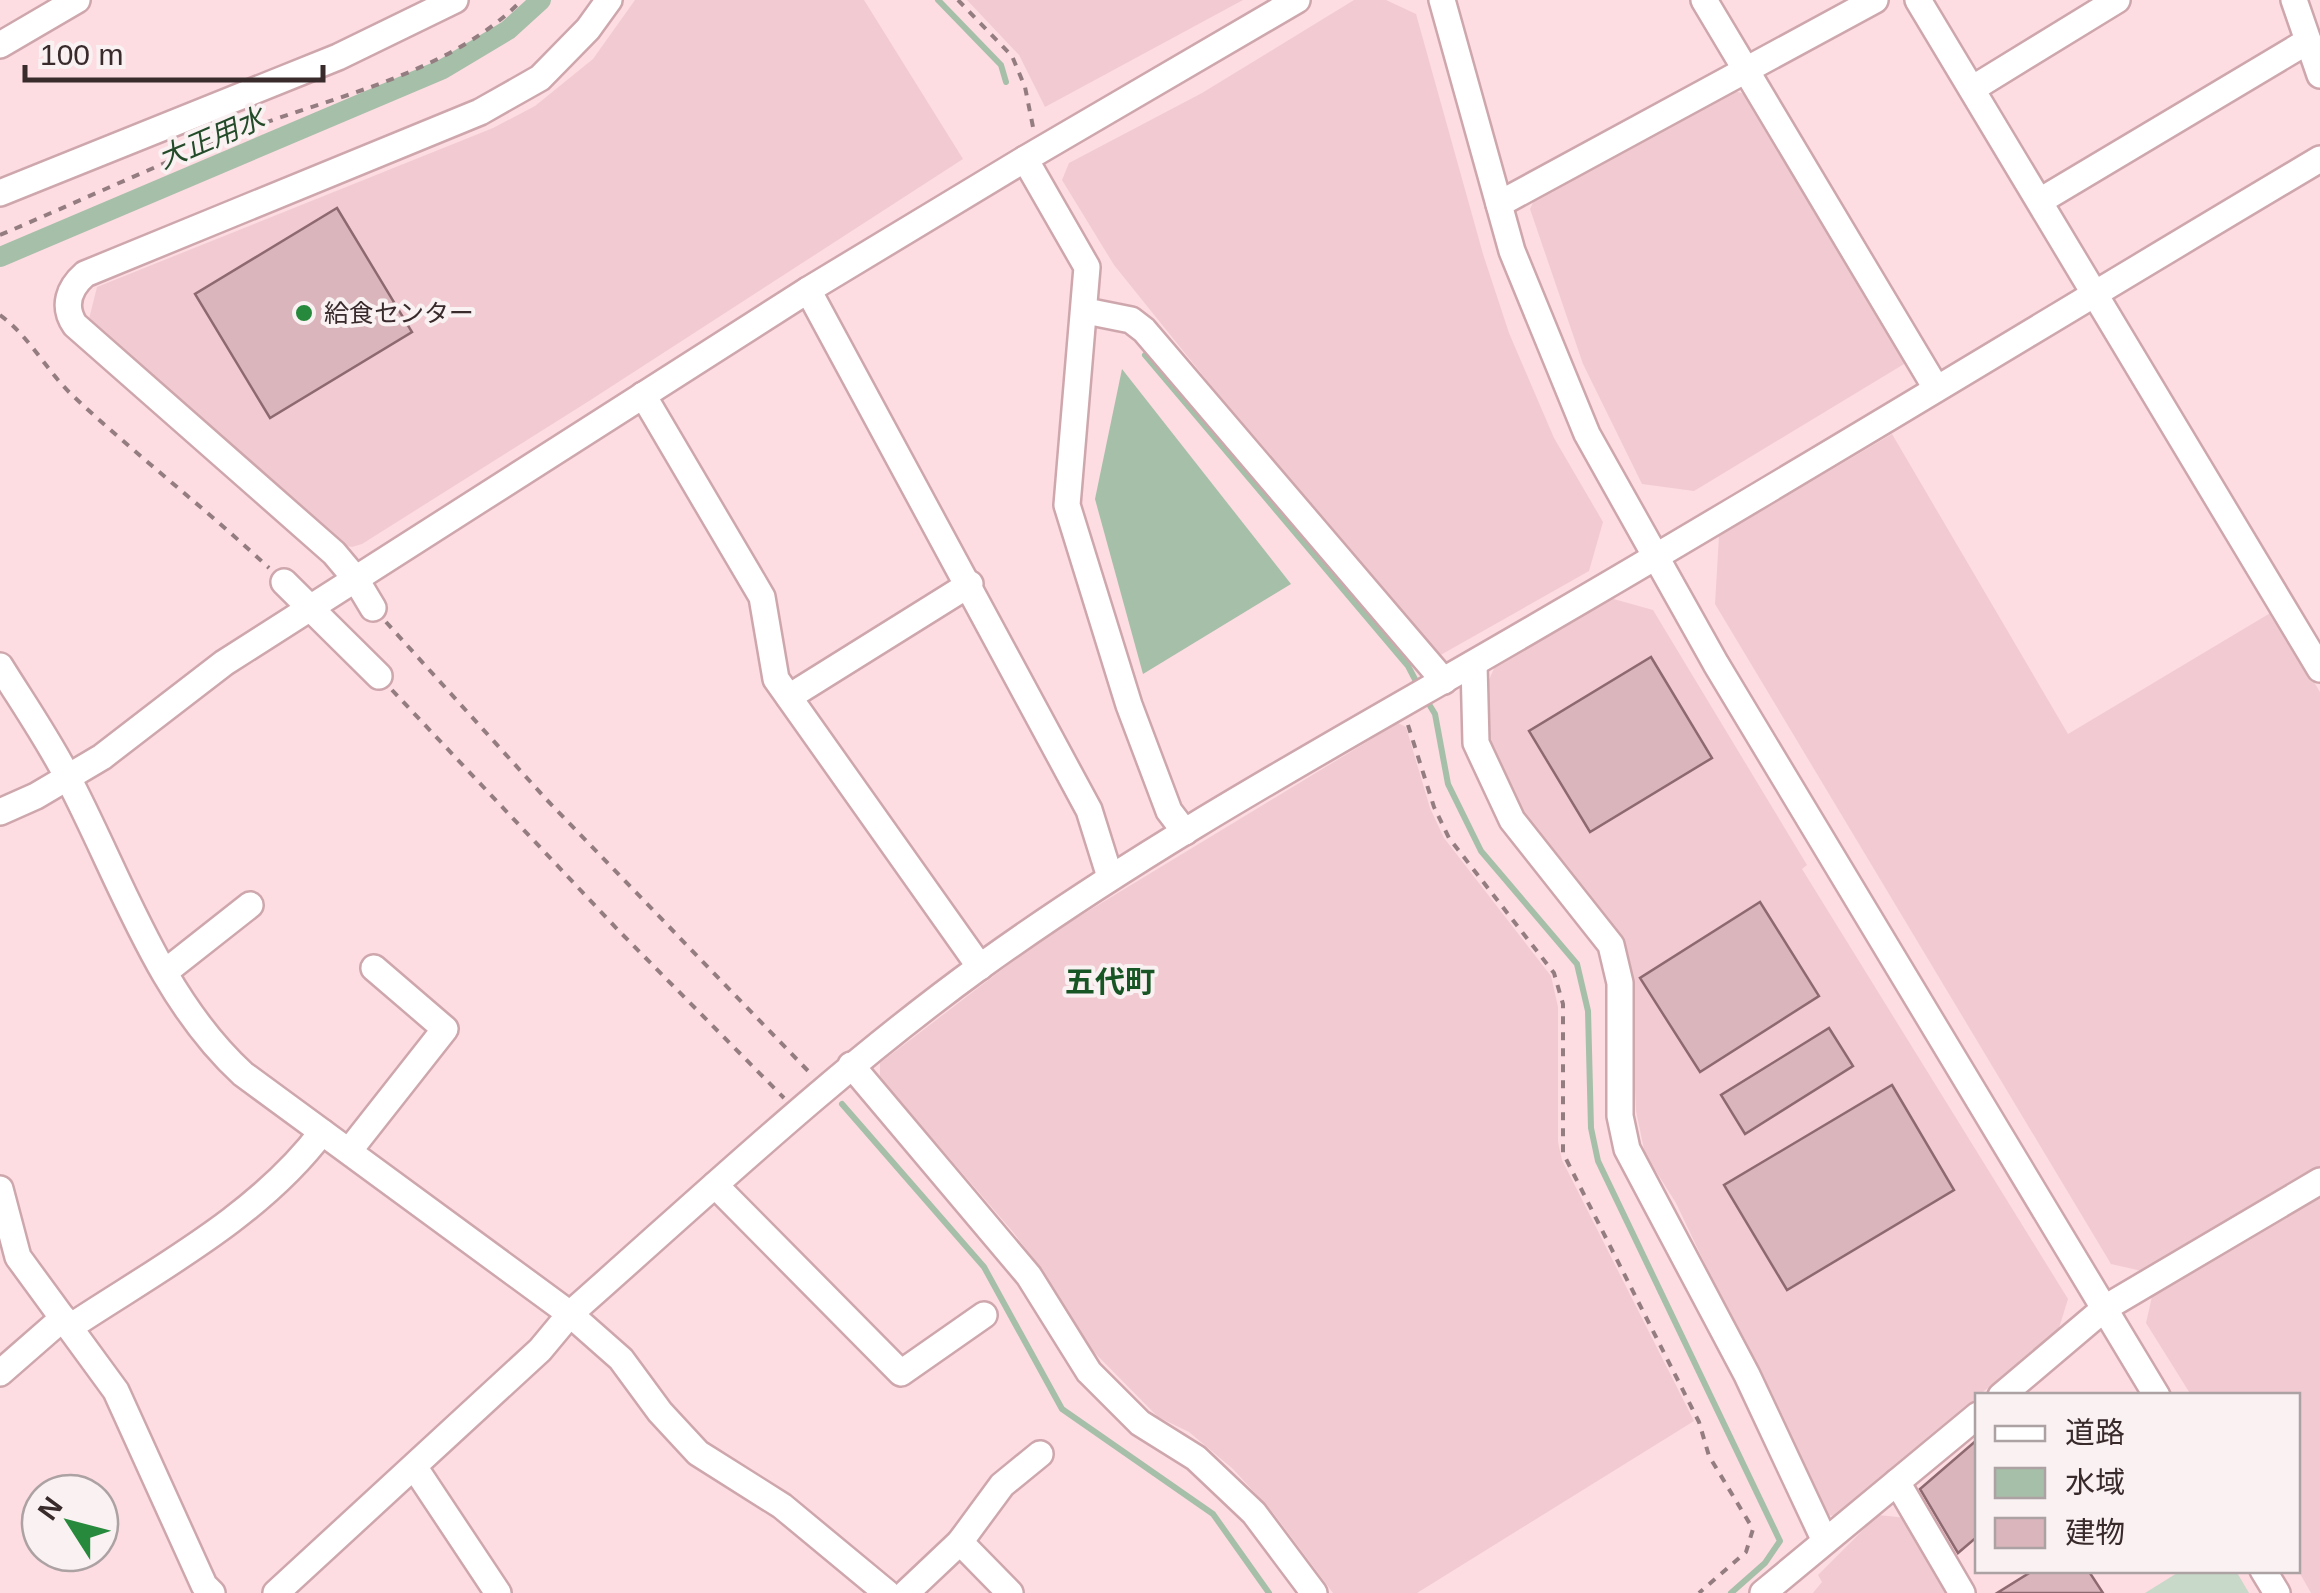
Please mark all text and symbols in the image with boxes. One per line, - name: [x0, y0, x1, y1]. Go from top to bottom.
- scale bar: [25, 20, 322, 82]
- text: 100 m: [40, 38, 123, 71]
- water label: 大正用水: [154, 101, 272, 175]
- place label: 給食センター: [324, 299, 474, 327]
- marker: 給食センター: [293, 302, 315, 324]
- district label: 五代町: [1065, 965, 1155, 998]
- legend: [1975, 1393, 2300, 1573]
- text: 道路: [2065, 1416, 2125, 1449]
- text: 水域: [2065, 1466, 2125, 1499]
- north arrow: [20, 1473, 120, 1573]
- text: N: [32, 1491, 69, 1526]
- text: 建物: [2065, 1516, 2125, 1549]

